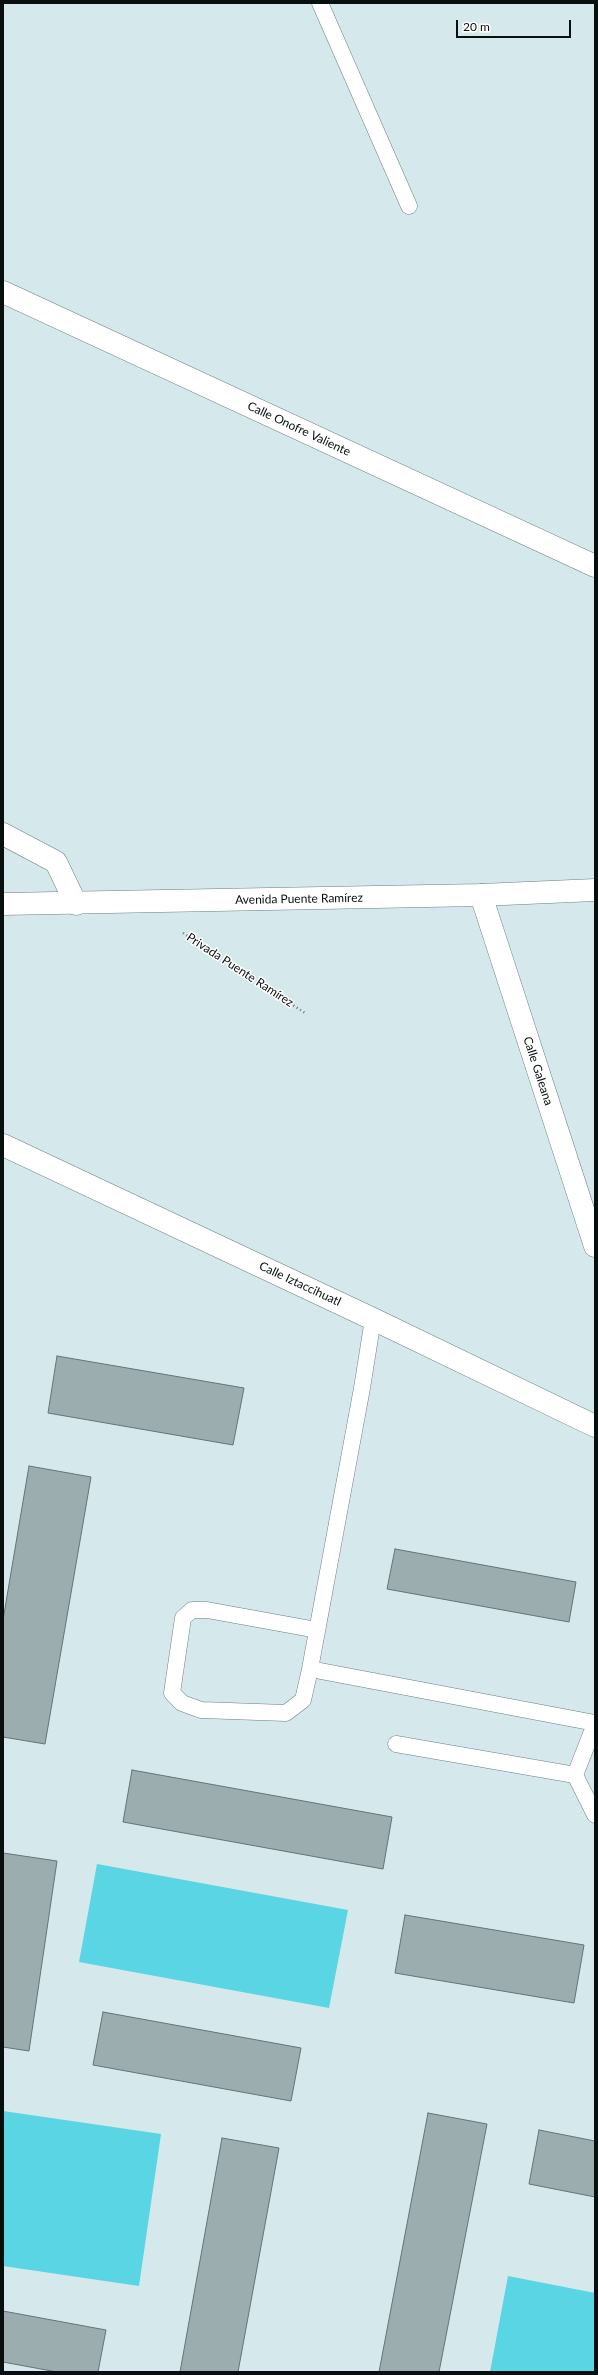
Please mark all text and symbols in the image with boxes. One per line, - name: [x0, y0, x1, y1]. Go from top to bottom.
- scale bar: [458, 12, 573, 38]
- text: 20 m: [463, 19, 490, 34]
- street label: Calle Onofre Valiente: [245, 399, 353, 459]
- street label: Avenida Puente Ramírez: [235, 891, 363, 907]
- street label: Privada Puente Ramírez: [184, 930, 296, 1010]
- street label: Calle Galeana: [520, 1035, 556, 1107]
- street label: Calle Iztaccihuatl: [257, 1259, 343, 1309]

